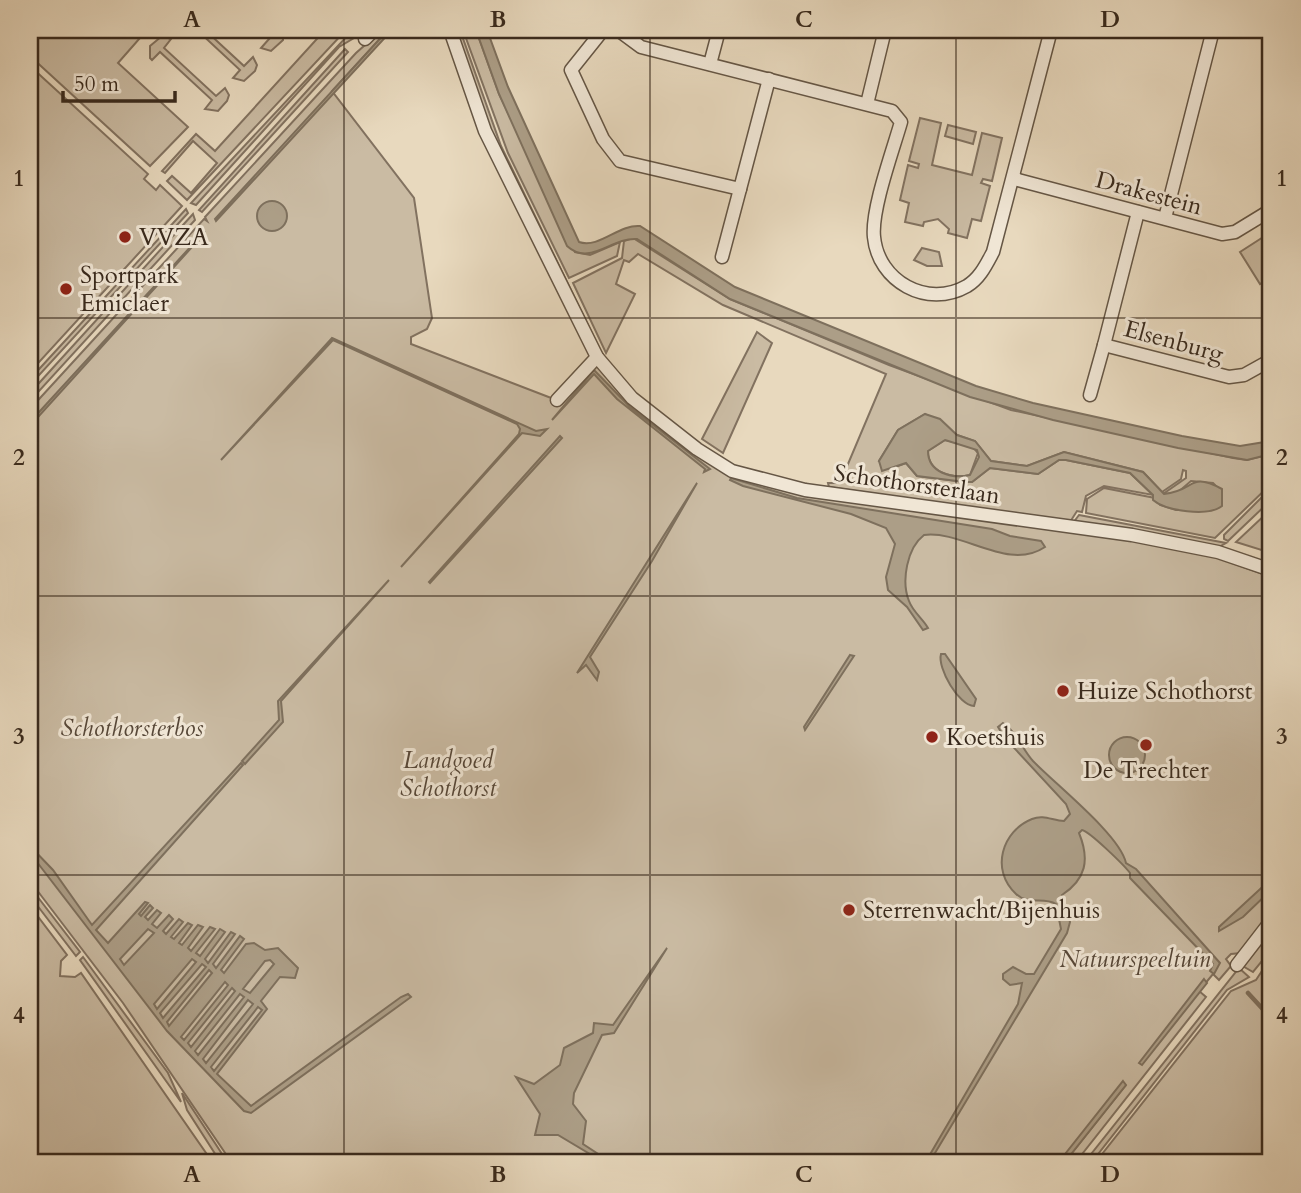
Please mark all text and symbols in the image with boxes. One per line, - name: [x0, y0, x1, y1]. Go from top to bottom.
- text: A: [183, 4, 201, 35]
- text: B: [490, 4, 506, 35]
- text: C: [795, 4, 813, 35]
- text: D: [1100, 4, 1120, 35]
- scale bar: [63, 60, 175, 104]
- text: 50 m: [74, 70, 119, 99]
- text: 1: [13, 163, 25, 194]
- street label: Drakestein: [1092, 163, 1206, 224]
- text: 1: [1276, 163, 1288, 194]
- place label: VVZA: [139, 221, 209, 254]
- marker: VVZA: [117, 229, 133, 245]
- place label: Sportpark Emiclaer: [80, 259, 179, 320]
- marker: Sportpark Emiclaer: [58, 281, 74, 297]
- street label: Elsenburg: [1120, 312, 1228, 371]
- text: 2: [13, 442, 25, 473]
- text: 2: [1276, 442, 1288, 473]
- street label: Schothorsterlaan: [832, 457, 1002, 513]
- place label: Huize Schothorst: [1077, 675, 1253, 708]
- marker: Huize Schothorst: [1055, 683, 1071, 699]
- park label: Schothorsterbos: [60, 712, 204, 745]
- text: 3: [13, 721, 25, 752]
- place label: Koetshuis: [946, 721, 1044, 754]
- text: 3: [1276, 721, 1288, 752]
- marker: Koetshuis: [924, 729, 940, 745]
- marker: De Trechter: [1138, 737, 1154, 753]
- park label: Landgoed Schothorst: [400, 744, 497, 805]
- place label: De Trechter: [1083, 754, 1209, 787]
- place label: Sterrenwacht/Bijenhuis: [863, 894, 1100, 927]
- marker: Sterrenwacht/Bijenhuis: [841, 902, 857, 918]
- park label: Natuurspeeltuin: [1060, 943, 1211, 976]
- text: 4: [13, 1000, 25, 1031]
- text: 4: [1276, 1000, 1288, 1031]
- text: A: [183, 1159, 201, 1190]
- text: B: [490, 1159, 506, 1190]
- text: C: [795, 1159, 813, 1190]
- text: D: [1100, 1159, 1120, 1190]

